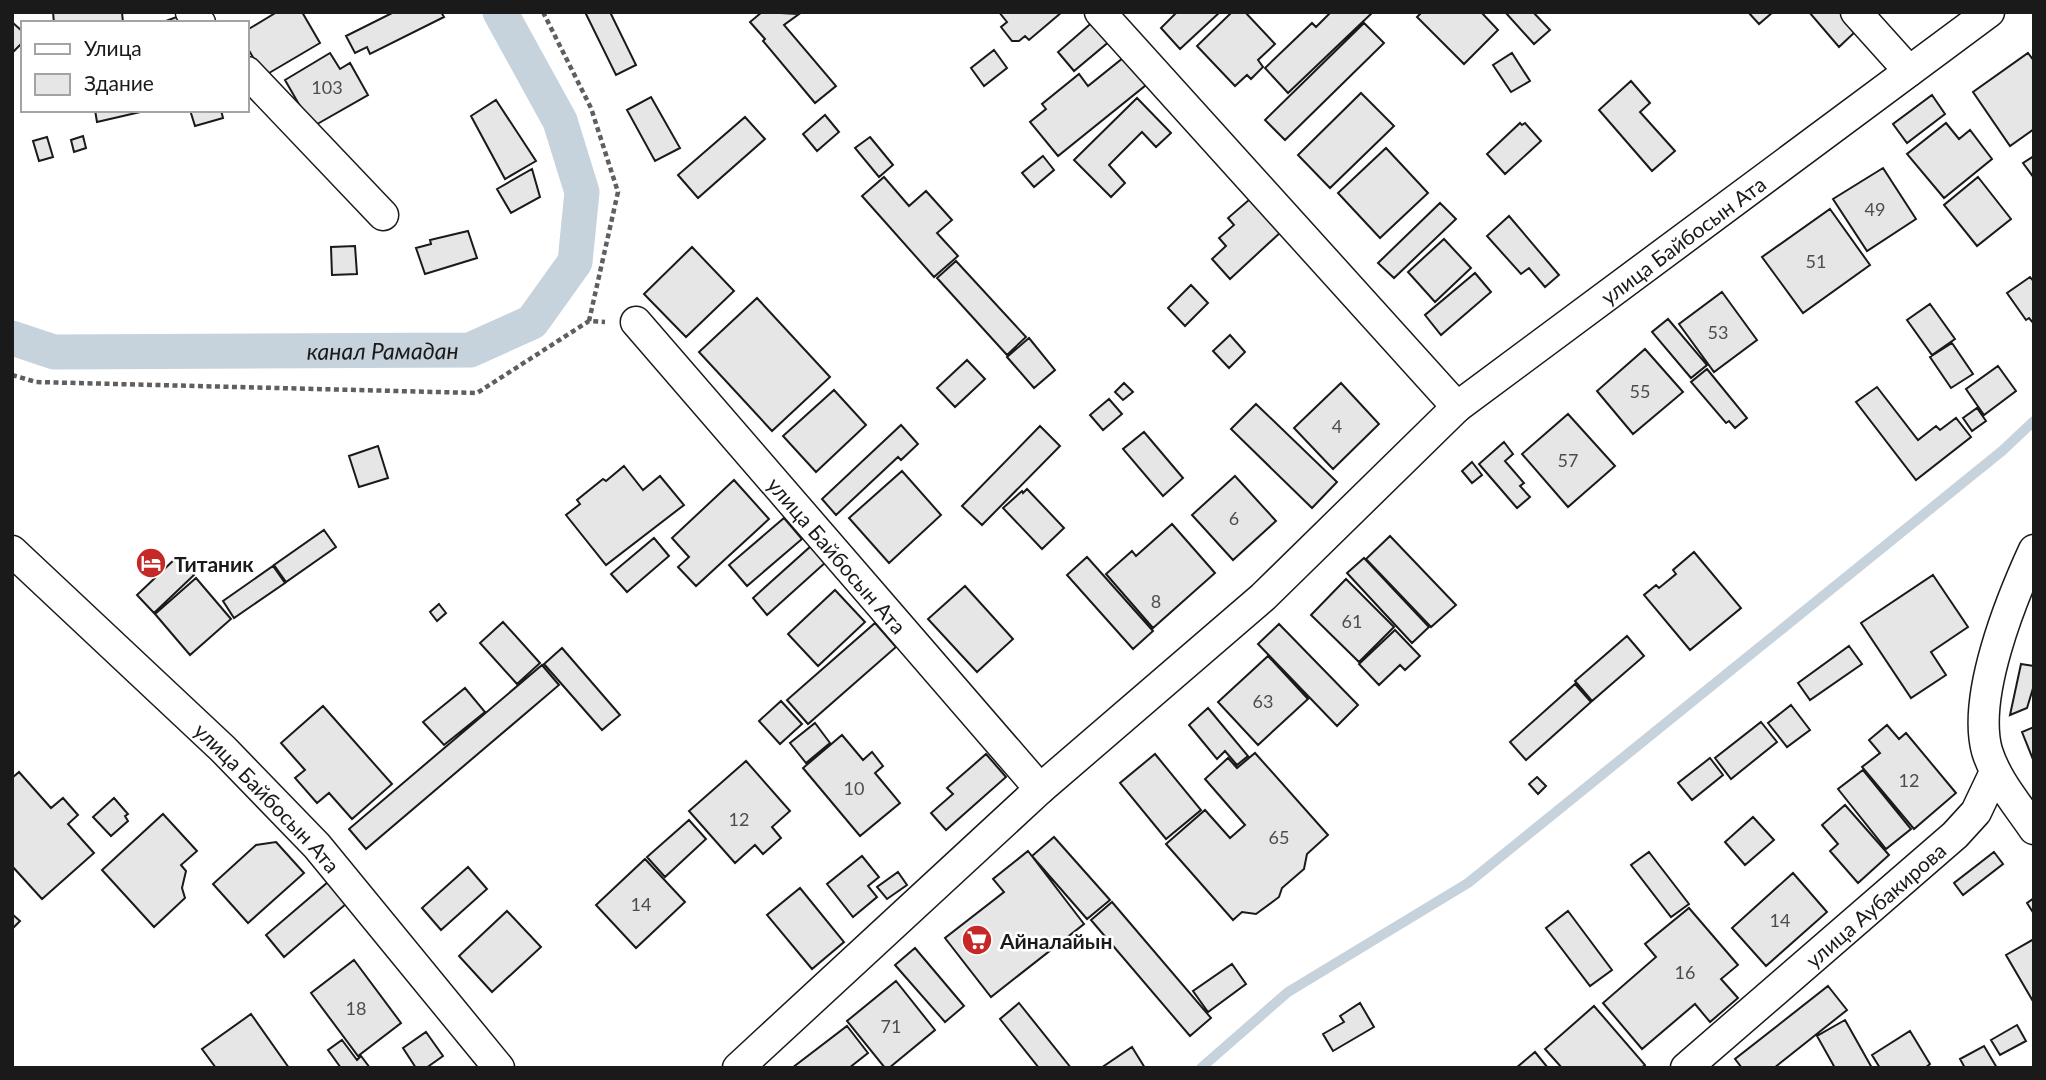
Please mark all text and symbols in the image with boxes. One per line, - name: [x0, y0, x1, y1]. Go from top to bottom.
- legend: [21, 21, 248, 112]
- text: Улица: [84, 35, 142, 60]
- text: Здание: [84, 70, 154, 95]
- house number: 103: [311, 76, 343, 98]
- street label: улица Байбосын Ата: [1595, 170, 1770, 309]
- house number: 49: [1865, 198, 1885, 220]
- house number: 51: [1806, 250, 1826, 272]
- house number: 53: [1708, 321, 1728, 343]
- water label: канал Рамадан: [307, 336, 459, 365]
- house number: 55: [1630, 380, 1650, 402]
- house number: 4: [1332, 415, 1342, 437]
- house number: 57: [1558, 449, 1578, 471]
- street label: улица Байбосын Ата: [763, 472, 912, 638]
- house number: 6: [1229, 507, 1239, 529]
- hotel icon: Титаник: [134, 546, 168, 580]
- place label: Титаник: [174, 551, 254, 576]
- house number: 8: [1151, 590, 1161, 612]
- house number: 61: [1342, 610, 1362, 632]
- house number: 63: [1253, 690, 1273, 712]
- street label: улица Байбосын Ата: [190, 717, 346, 877]
- house number: 12: [1899, 769, 1919, 791]
- house number: 10: [844, 777, 864, 799]
- house number: 12: [729, 808, 749, 830]
- house number: 65: [1269, 826, 1289, 848]
- street label: улица Аубакирова: [1800, 837, 1950, 972]
- house number: 14: [631, 893, 651, 915]
- house number: 14: [1770, 909, 1790, 931]
- supermarket icon: Айналайын: [960, 923, 994, 957]
- place label: Айналайын: [999, 928, 1112, 953]
- house number: 16: [1675, 961, 1695, 983]
- house number: 18: [346, 997, 366, 1019]
- house number: 71: [881, 1015, 901, 1037]

